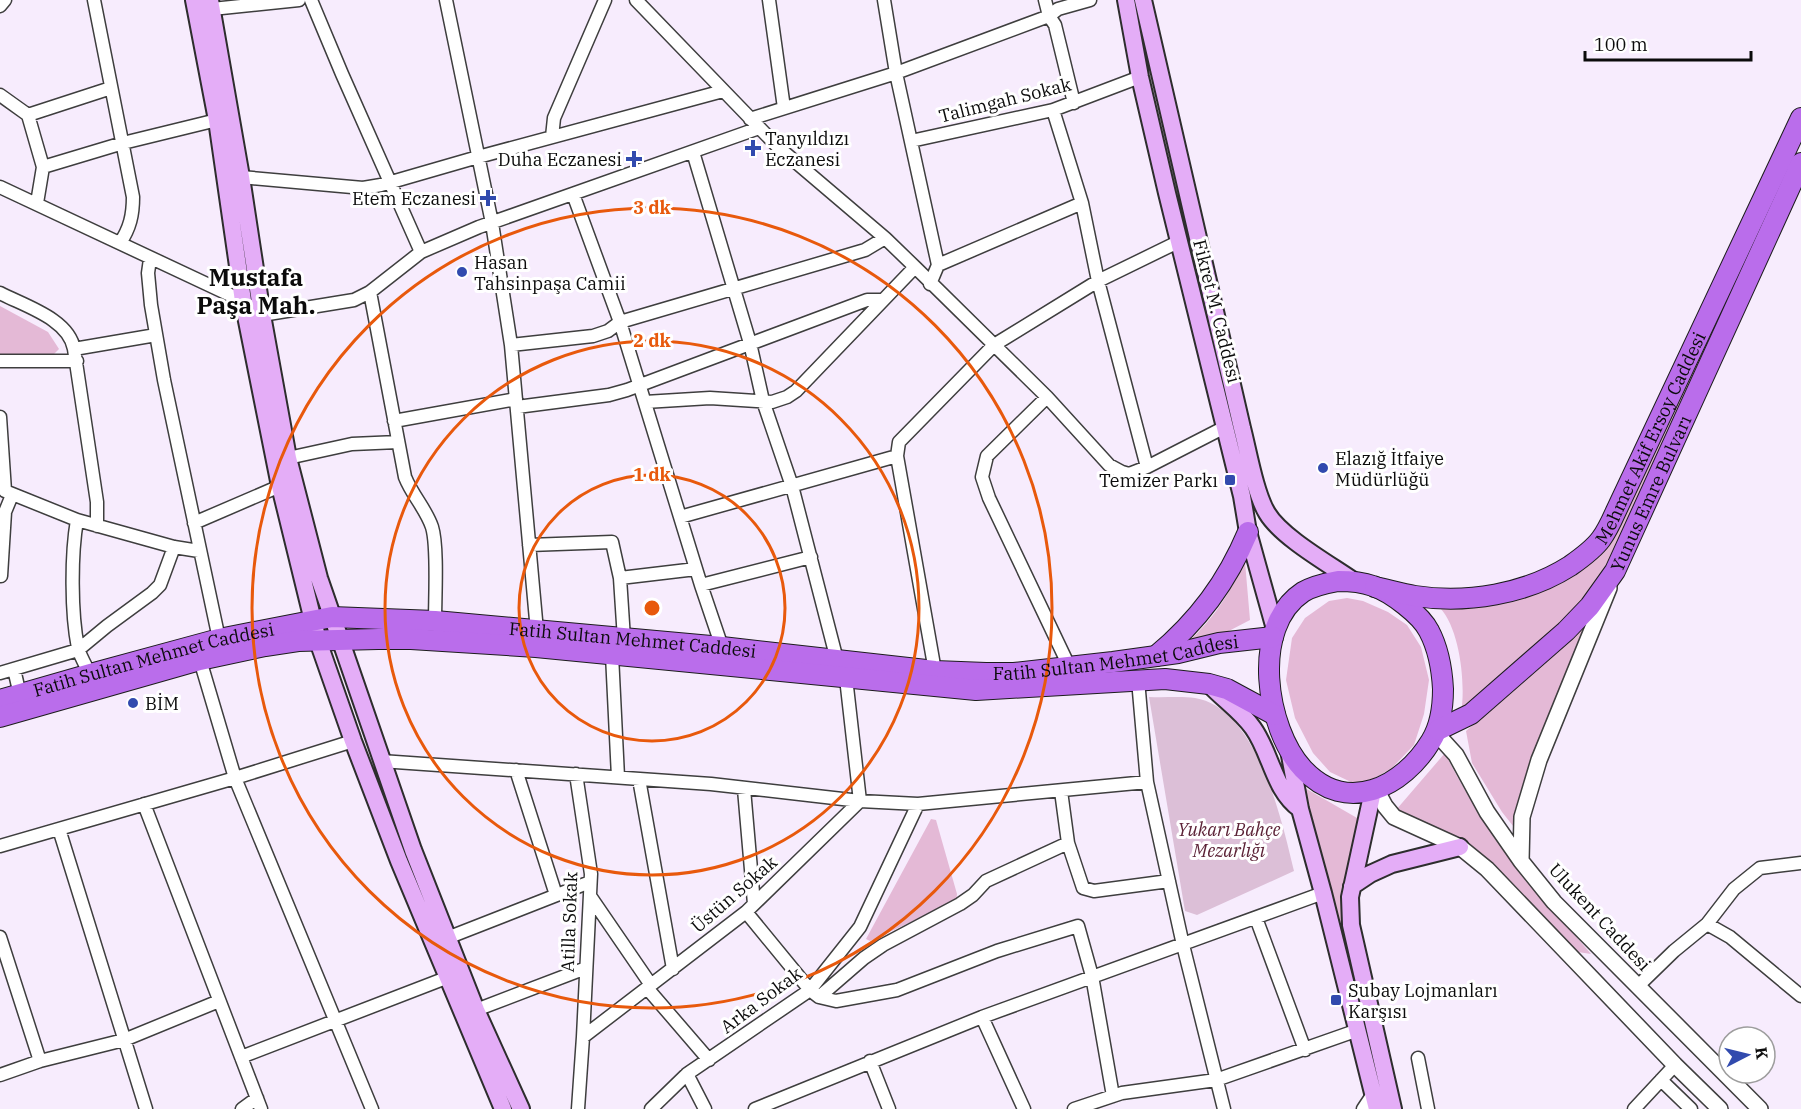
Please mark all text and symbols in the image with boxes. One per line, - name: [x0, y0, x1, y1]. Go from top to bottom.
- scale bar: [1585, 24, 1752, 62]
- text: 100 m: [1594, 33, 1648, 56]
- street label: Talimgah Sokak: [936, 72, 1074, 128]
- place label: Tanyıldızı Eczanesi: [765, 127, 850, 171]
- marker: Tanyıldızı Eczanesi: [746, 141, 760, 155]
- place label: Duha Eczanesi: [498, 148, 622, 171]
- marker: Duha Eczanesi: [627, 152, 641, 166]
- place label: Etem Eczanesi: [352, 187, 476, 210]
- marker: Etem Eczanesi: [481, 191, 495, 205]
- text: 3 dk: [633, 196, 672, 219]
- street label: Fikret M. Caddesi: [1188, 237, 1246, 385]
- place label: Hasan Tahsinpaşa Camii: [474, 251, 626, 295]
- district label: Mustafa Paşa Mah.: [197, 261, 316, 321]
- marker: Hasan Tahsinpaşa Camii: [455, 265, 469, 279]
- street label: Mehmet Akif Ersoy Caddesi: [1590, 328, 1710, 548]
- text: 2 dk: [633, 329, 672, 352]
- street label: Yunus Emre Bulvarı: [1605, 411, 1696, 575]
- place label: Elazığ İtfaiye Müdürlüğü: [1335, 447, 1444, 491]
- marker: Elazığ İtfaiye Müdürlüğü: [1316, 461, 1330, 475]
- text: 1 dk: [633, 463, 672, 486]
- place label: Temizer Parkı: [1099, 469, 1218, 492]
- marker: Temizer Parkı: [1223, 473, 1237, 487]
- centre of rings: [642, 598, 662, 618]
- street label: Fatih Sultan Mehmet Caddesi: [508, 616, 758, 662]
- street label: Fatih Sultan Mehmet Caddesi: [30, 617, 276, 701]
- street label: Fatih Sultan Mehmet Caddesi: [993, 629, 1240, 685]
- place label: BİM: [145, 692, 179, 715]
- marker: BİM: [126, 696, 140, 710]
- park label: Yukarı Bahçe Mezarlığı: [1177, 818, 1281, 862]
- street label: Üstün Sokak: [686, 850, 782, 938]
- street label: Ulukent Caddesi: [1544, 858, 1656, 976]
- street label: Atilla Sokak: [556, 871, 582, 973]
- street label: Arka Sokak: [716, 962, 807, 1038]
- place label: Subay Lojmanları Karşısı: [1348, 979, 1498, 1023]
- marker: Subay Lojmanları Karşısı: [1329, 993, 1343, 1007]
- north arrow: [1717, 1025, 1777, 1085]
- text: K: [1751, 1046, 1773, 1061]

